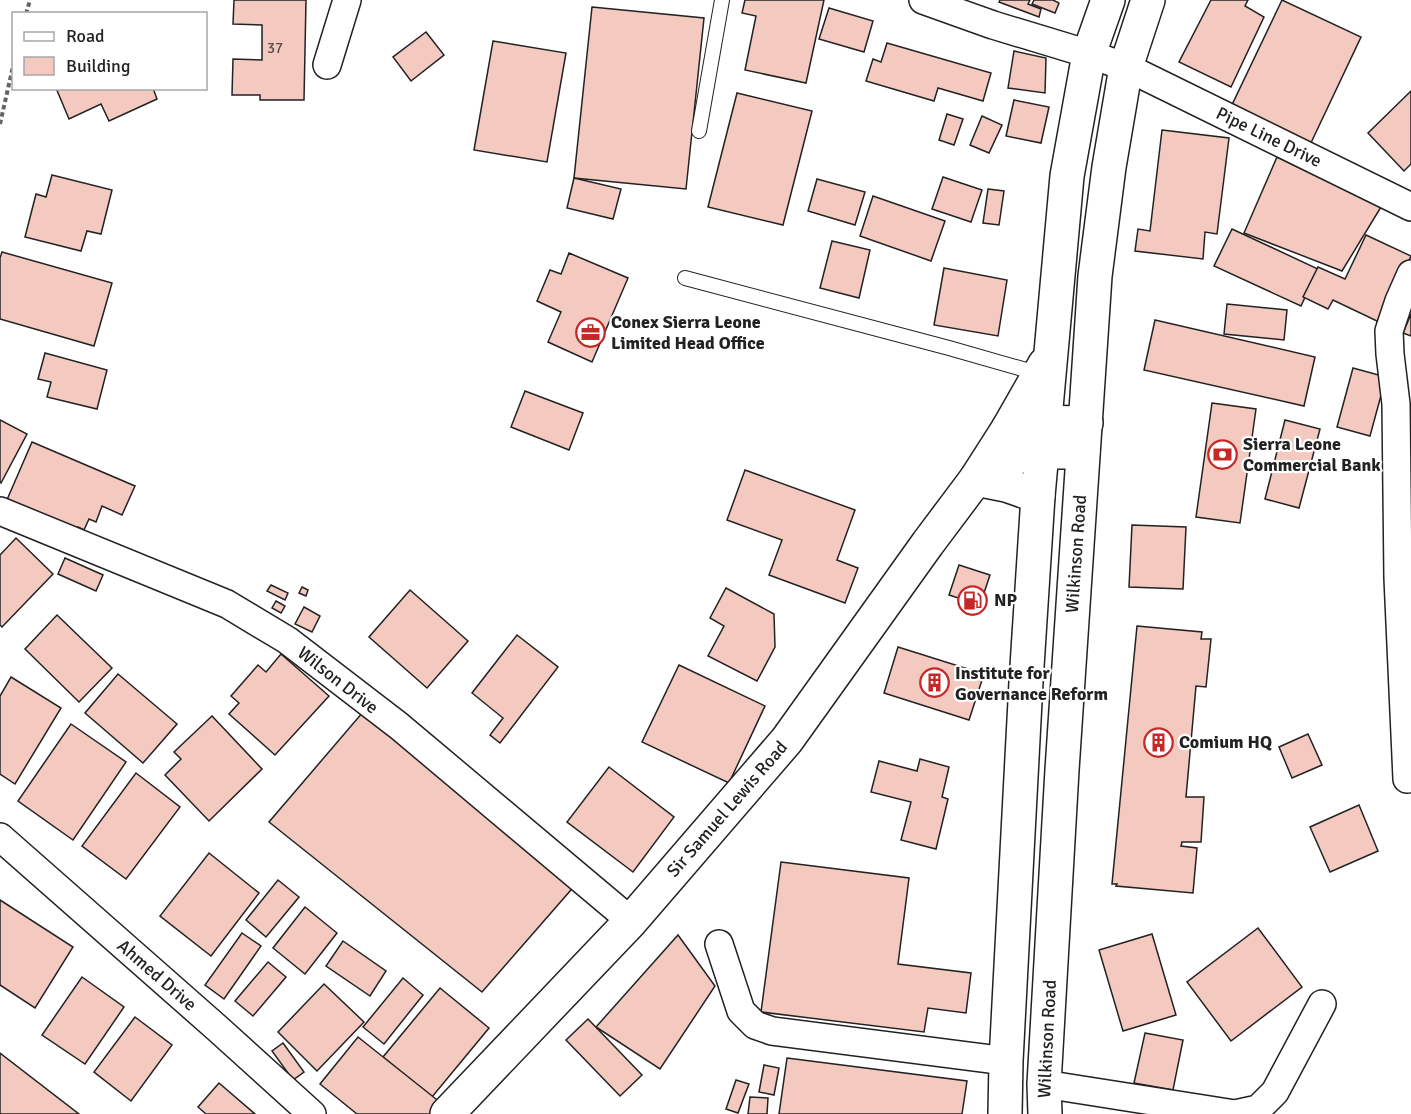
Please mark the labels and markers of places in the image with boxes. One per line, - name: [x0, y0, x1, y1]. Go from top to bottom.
- place label: Conex Sierra Leone Limited Head Office: [611, 311, 765, 354]
- office icon: Conex Sierra Leone Limited Head Office: [574, 316, 606, 348]
- place label: Sierra Leone Commercial Bank: [1243, 433, 1381, 476]
- bank icon: Sierra Leone Commercial Bank: [1206, 438, 1238, 470]
- fuel station icon: NP: [957, 584, 989, 616]
- place label: NP: [994, 589, 1018, 611]
- place label: Institute for Governance Reform: [955, 662, 1108, 705]
- building icon: Institute for Governance Reform: [918, 667, 950, 699]
- building icon: Comium HQ: [1142, 726, 1174, 758]
- place label: Comium HQ: [1179, 731, 1272, 753]

